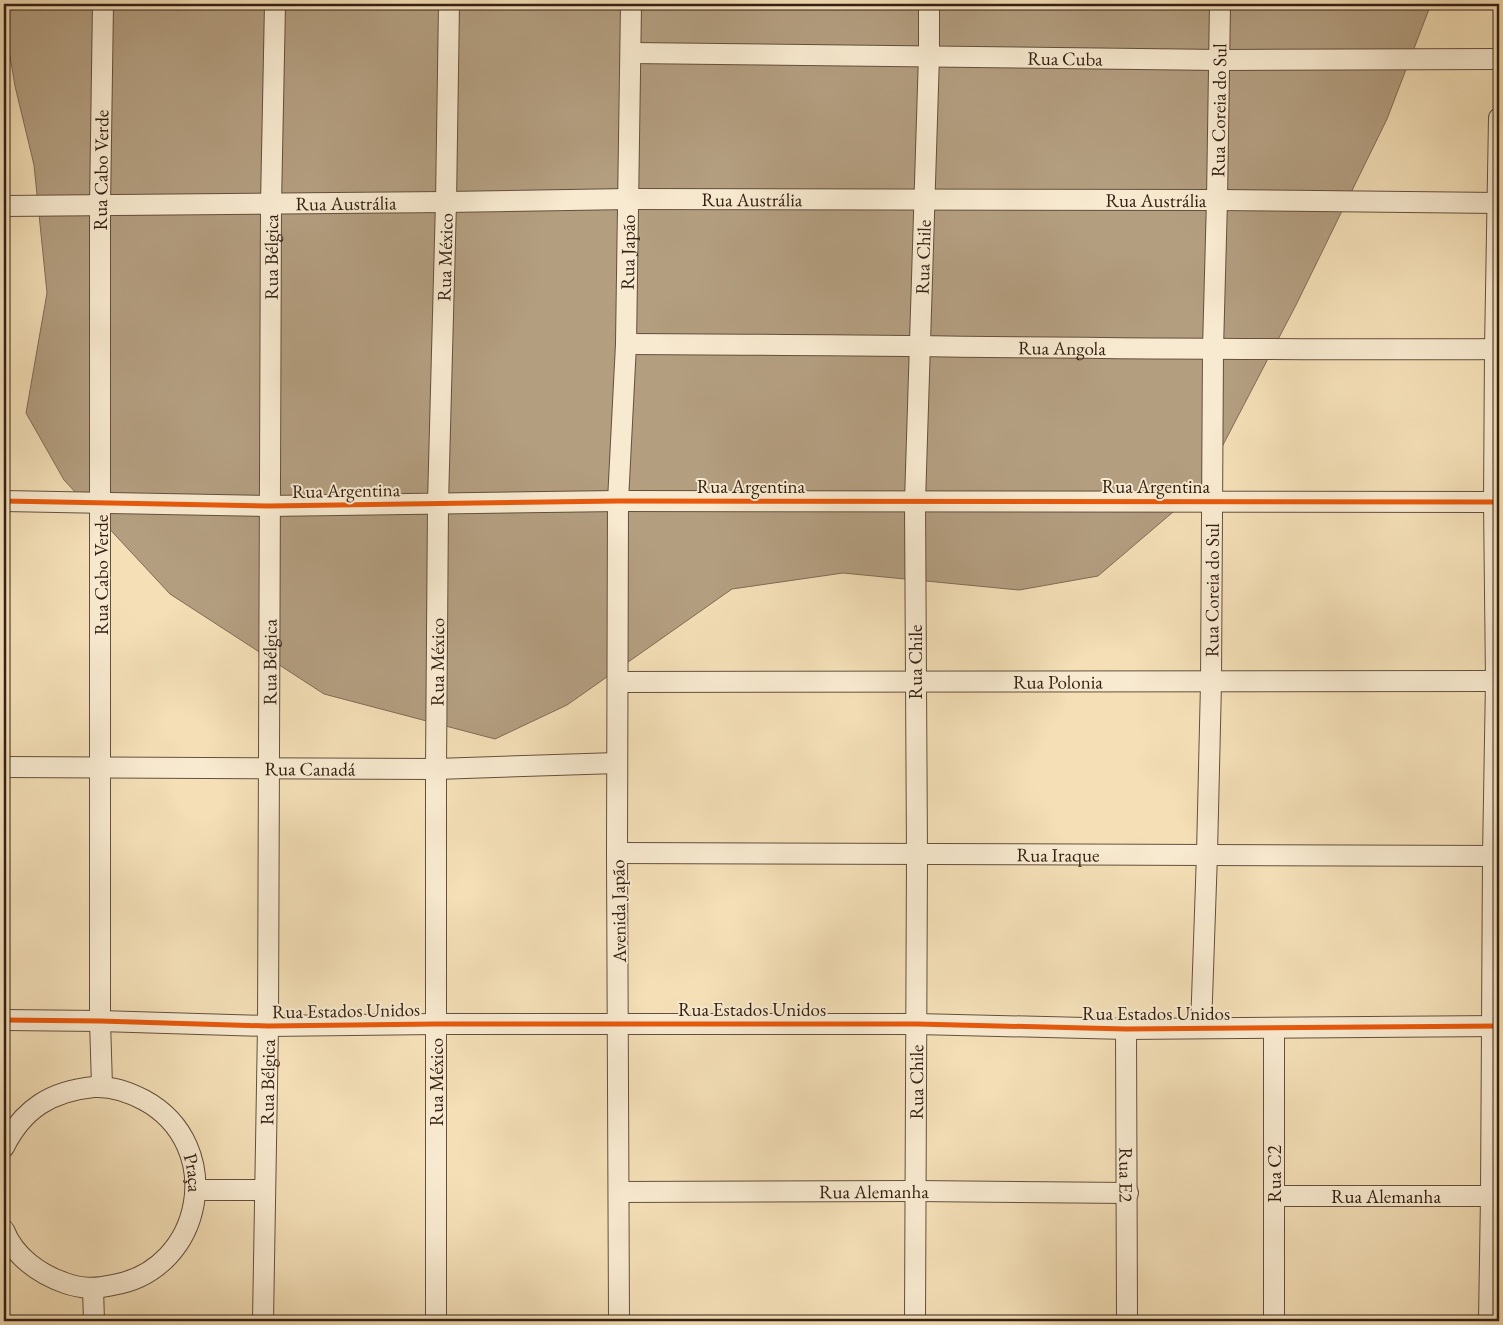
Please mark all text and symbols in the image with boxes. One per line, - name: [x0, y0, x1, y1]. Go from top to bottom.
- street label: Rua Coreia do Sul: [1205, 43, 1232, 177]
- street label: Rua Cuba: [1027, 46, 1103, 72]
- street label: Rua Cabo Verde: [88, 109, 114, 230]
- street label: Rua Austrália: [701, 187, 803, 212]
- street label: Rua Austrália: [1105, 188, 1207, 213]
- street label: Rua Austrália: [295, 190, 397, 216]
- street label: Rua México: [431, 213, 459, 302]
- street label: Rua Bélgica: [259, 214, 284, 300]
- street label: Rua Japão: [615, 214, 641, 290]
- street label: Rua Chile: [910, 219, 937, 295]
- street label: Rua Angola: [1018, 335, 1106, 361]
- street label: Rua Argentina: [697, 474, 806, 499]
- street label: Rua Argentina: [1102, 474, 1211, 499]
- street label: Rua Argentina: [292, 477, 401, 504]
- street label: Rua Cabo Verde: [89, 515, 114, 635]
- street label: Rua Coreia do Sul: [1199, 523, 1225, 657]
- street label: Rua México: [424, 618, 450, 706]
- street label: Rua Bélgica: [257, 619, 282, 705]
- street label: Rua Chile: [903, 625, 928, 699]
- street label: Rua Polonia: [1013, 669, 1103, 695]
- street label: Rua Canadá: [264, 756, 356, 782]
- street label: Rua Iraque: [1017, 842, 1099, 868]
- street label: Avenida Japão: [605, 859, 632, 964]
- street label: Rua Estados Unidos: [272, 997, 420, 1024]
- street label: Rua Estados Unidos: [678, 997, 826, 1022]
- street label: Rua Estados Unidos: [1082, 1001, 1230, 1026]
- street label: Rua Bélgica: [254, 1038, 281, 1125]
- street label: Rua México: [424, 1038, 449, 1126]
- street label: Rua Chile: [904, 1044, 929, 1120]
- street label: Rua C2: [1262, 1145, 1287, 1203]
- street label: Rua E2: [1113, 1148, 1139, 1202]
- street label: Praça: [178, 1150, 207, 1193]
- street label: Rua Alemanha: [819, 1179, 929, 1204]
- street label: Rua Alemanha: [1331, 1184, 1441, 1209]

